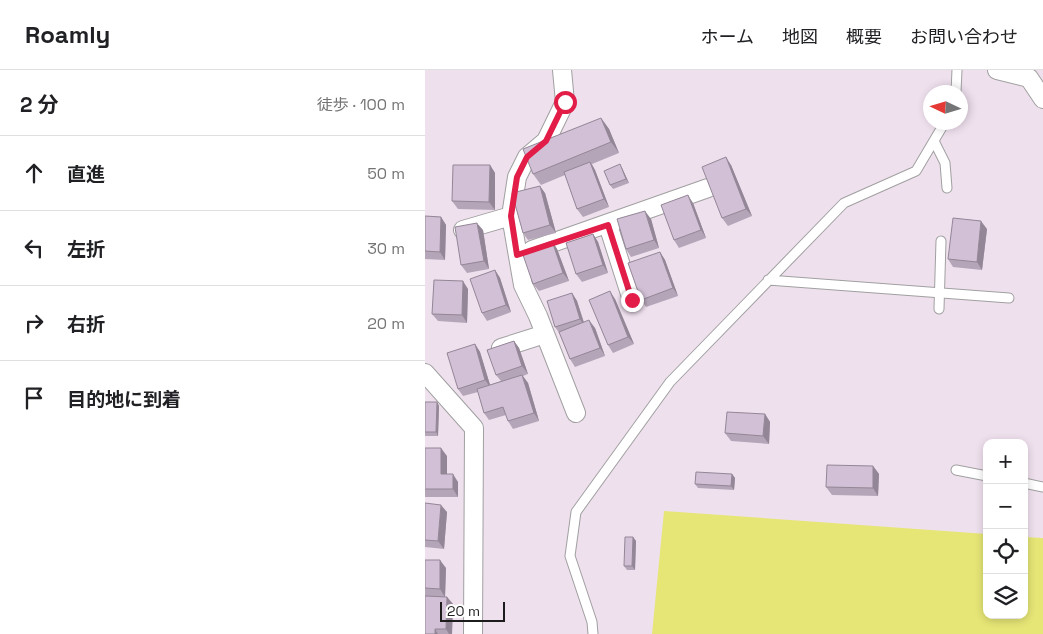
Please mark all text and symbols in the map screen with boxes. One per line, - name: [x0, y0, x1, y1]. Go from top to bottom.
- text: Roamly: [25, 19, 110, 50]
- text: ホーム: [701, 25, 754, 48]
- text: 地図: [782, 25, 818, 48]
- text: 概要: [846, 25, 882, 48]
- text: お問い合わせ: [910, 25, 1018, 48]
- north arrow: [923, 85, 968, 130]
- text: 2 分: [20, 91, 59, 118]
- route start: [554, 91, 577, 114]
- text: 徒歩 · 100 m: [317, 94, 405, 115]
- icon: ahead: [20, 159, 48, 187]
- text: 直進: [67, 162, 105, 187]
- text: 50 m: [367, 163, 405, 184]
- icon: left: [20, 234, 48, 262]
- text: 左折: [67, 237, 105, 262]
- text: 30 m: [367, 238, 405, 259]
- route end: [621, 289, 644, 312]
- icon: right: [20, 309, 48, 337]
- text: 右折: [67, 312, 105, 337]
- text: 20 m: [367, 313, 405, 334]
- icon: arrive: [20, 384, 48, 412]
- text: 目的地に到着: [67, 387, 181, 412]
- map controls: [983, 439, 1028, 619]
- button: +: [983, 439, 1028, 484]
- button: −: [983, 484, 1028, 529]
- button: locate: [983, 529, 1028, 574]
- button: layers: [983, 574, 1028, 619]
- scale bar: [440, 599, 505, 622]
- text: 20 m: [447, 602, 480, 620]

